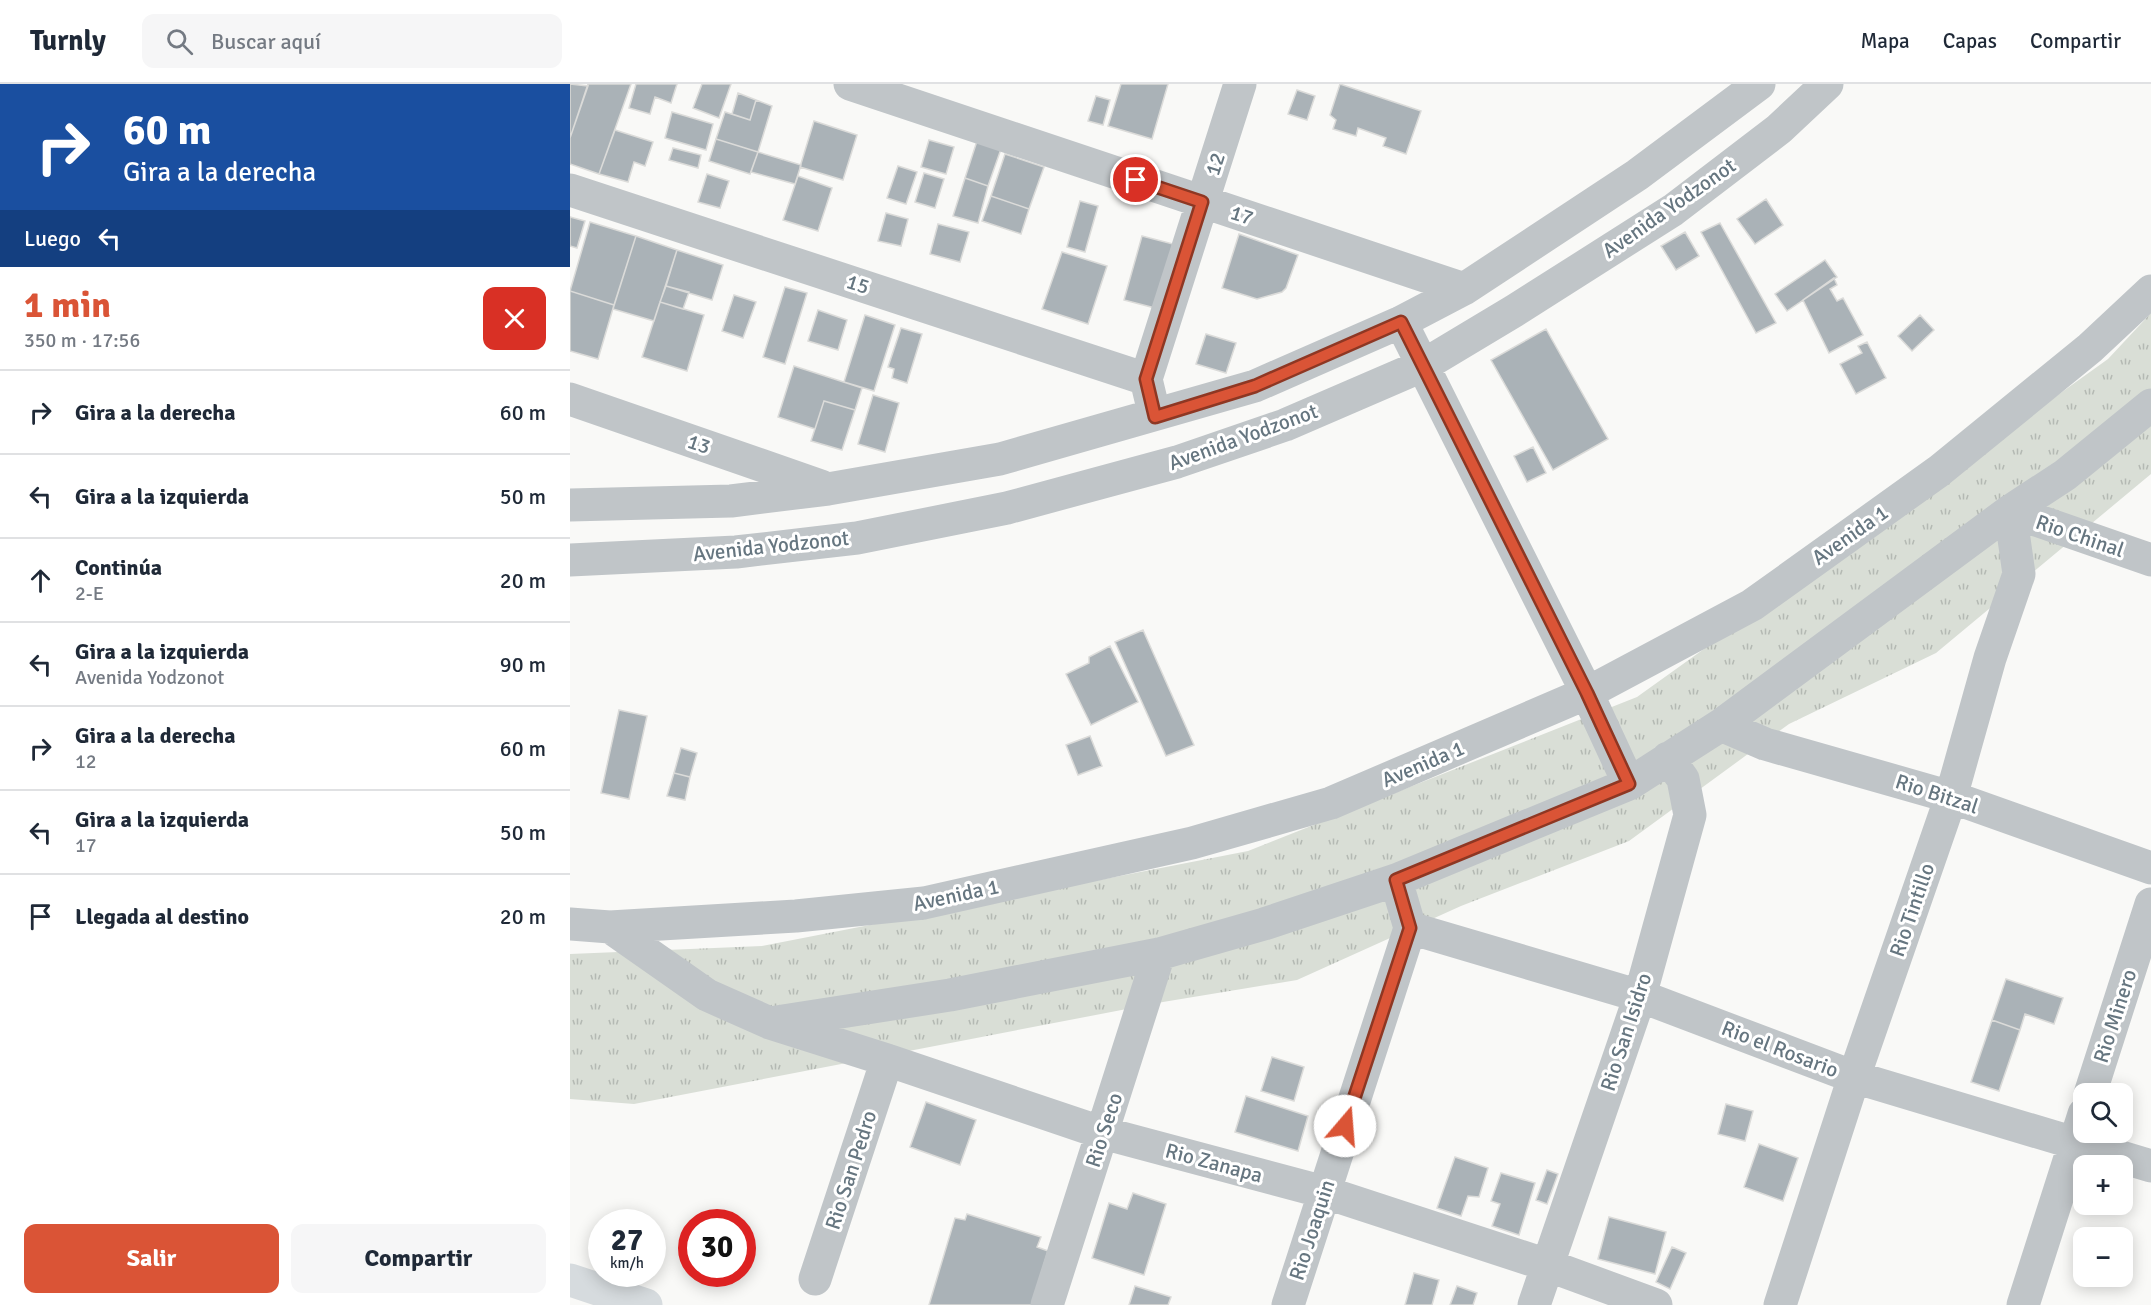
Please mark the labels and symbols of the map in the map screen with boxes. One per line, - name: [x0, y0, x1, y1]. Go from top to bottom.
- street label: 12: [1199, 149, 1231, 179]
- street label: Avenida Yodzonot: [1597, 152, 1741, 264]
- pin: [1110, 154, 1161, 205]
- street label: 17: [1227, 199, 1257, 231]
- street label: 15: [843, 268, 873, 300]
- street label: Avenida Yodzonot: [1165, 398, 1321, 476]
- street label: 13: [684, 428, 714, 460]
- street label: Avenida 1: [1807, 499, 1893, 571]
- street label: Rio Chinal: [2032, 509, 2128, 563]
- street label: Avenida Yodzonot: [692, 525, 850, 567]
- street label: Avenida 1: [1378, 735, 1468, 793]
- street label: Rio Bitzal: [1892, 768, 1982, 820]
- street label: Rio Tintillo: [1884, 860, 1940, 960]
- street label: Avenida 1: [911, 873, 1001, 917]
- street label: Rio Minero: [2088, 966, 2142, 1066]
- street label: Rio San Isidro: [1595, 970, 1657, 1094]
- street label: Rio el Rosario: [1718, 1015, 1842, 1083]
- street label: Rio Seco: [1080, 1090, 1128, 1170]
- position arrow: [1313, 1094, 1377, 1158]
- street label: Rio San Pedro: [820, 1107, 882, 1233]
- street label: Rio Zanapa: [1162, 1138, 1266, 1188]
- street label: Rio Joaquin: [1284, 1176, 1340, 1284]
- speed limit sign: 30: [678, 1209, 756, 1287]

